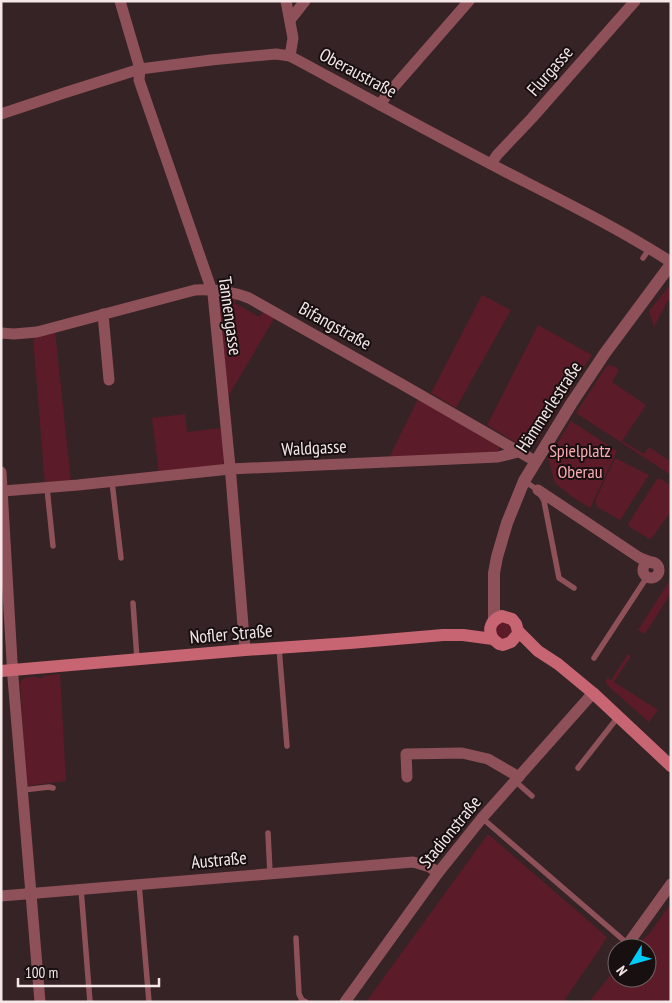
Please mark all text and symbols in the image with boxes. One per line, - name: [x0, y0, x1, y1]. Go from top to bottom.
- street label: Flurgasse: [522, 41, 578, 100]
- street label: Oberaustraße: [316, 43, 401, 103]
- street label: Tannengasse: [214, 275, 247, 357]
- street label: Bifangstraße: [295, 296, 375, 355]
- street label: Hämmerlestraße: [511, 357, 586, 456]
- street label: Waldgasse: [281, 434, 347, 461]
- park label: Spielplatz Oberau: [549, 439, 611, 483]
- street label: Nofler Straße: [189, 618, 273, 649]
- street label: Stadionstraße: [413, 791, 486, 873]
- street label: Austraße: [190, 846, 248, 873]
- north arrow: [607, 938, 657, 988]
- scale bar: [18, 956, 159, 988]
- text: N: [612, 962, 631, 979]
- text: 100 m: [25, 963, 58, 982]

